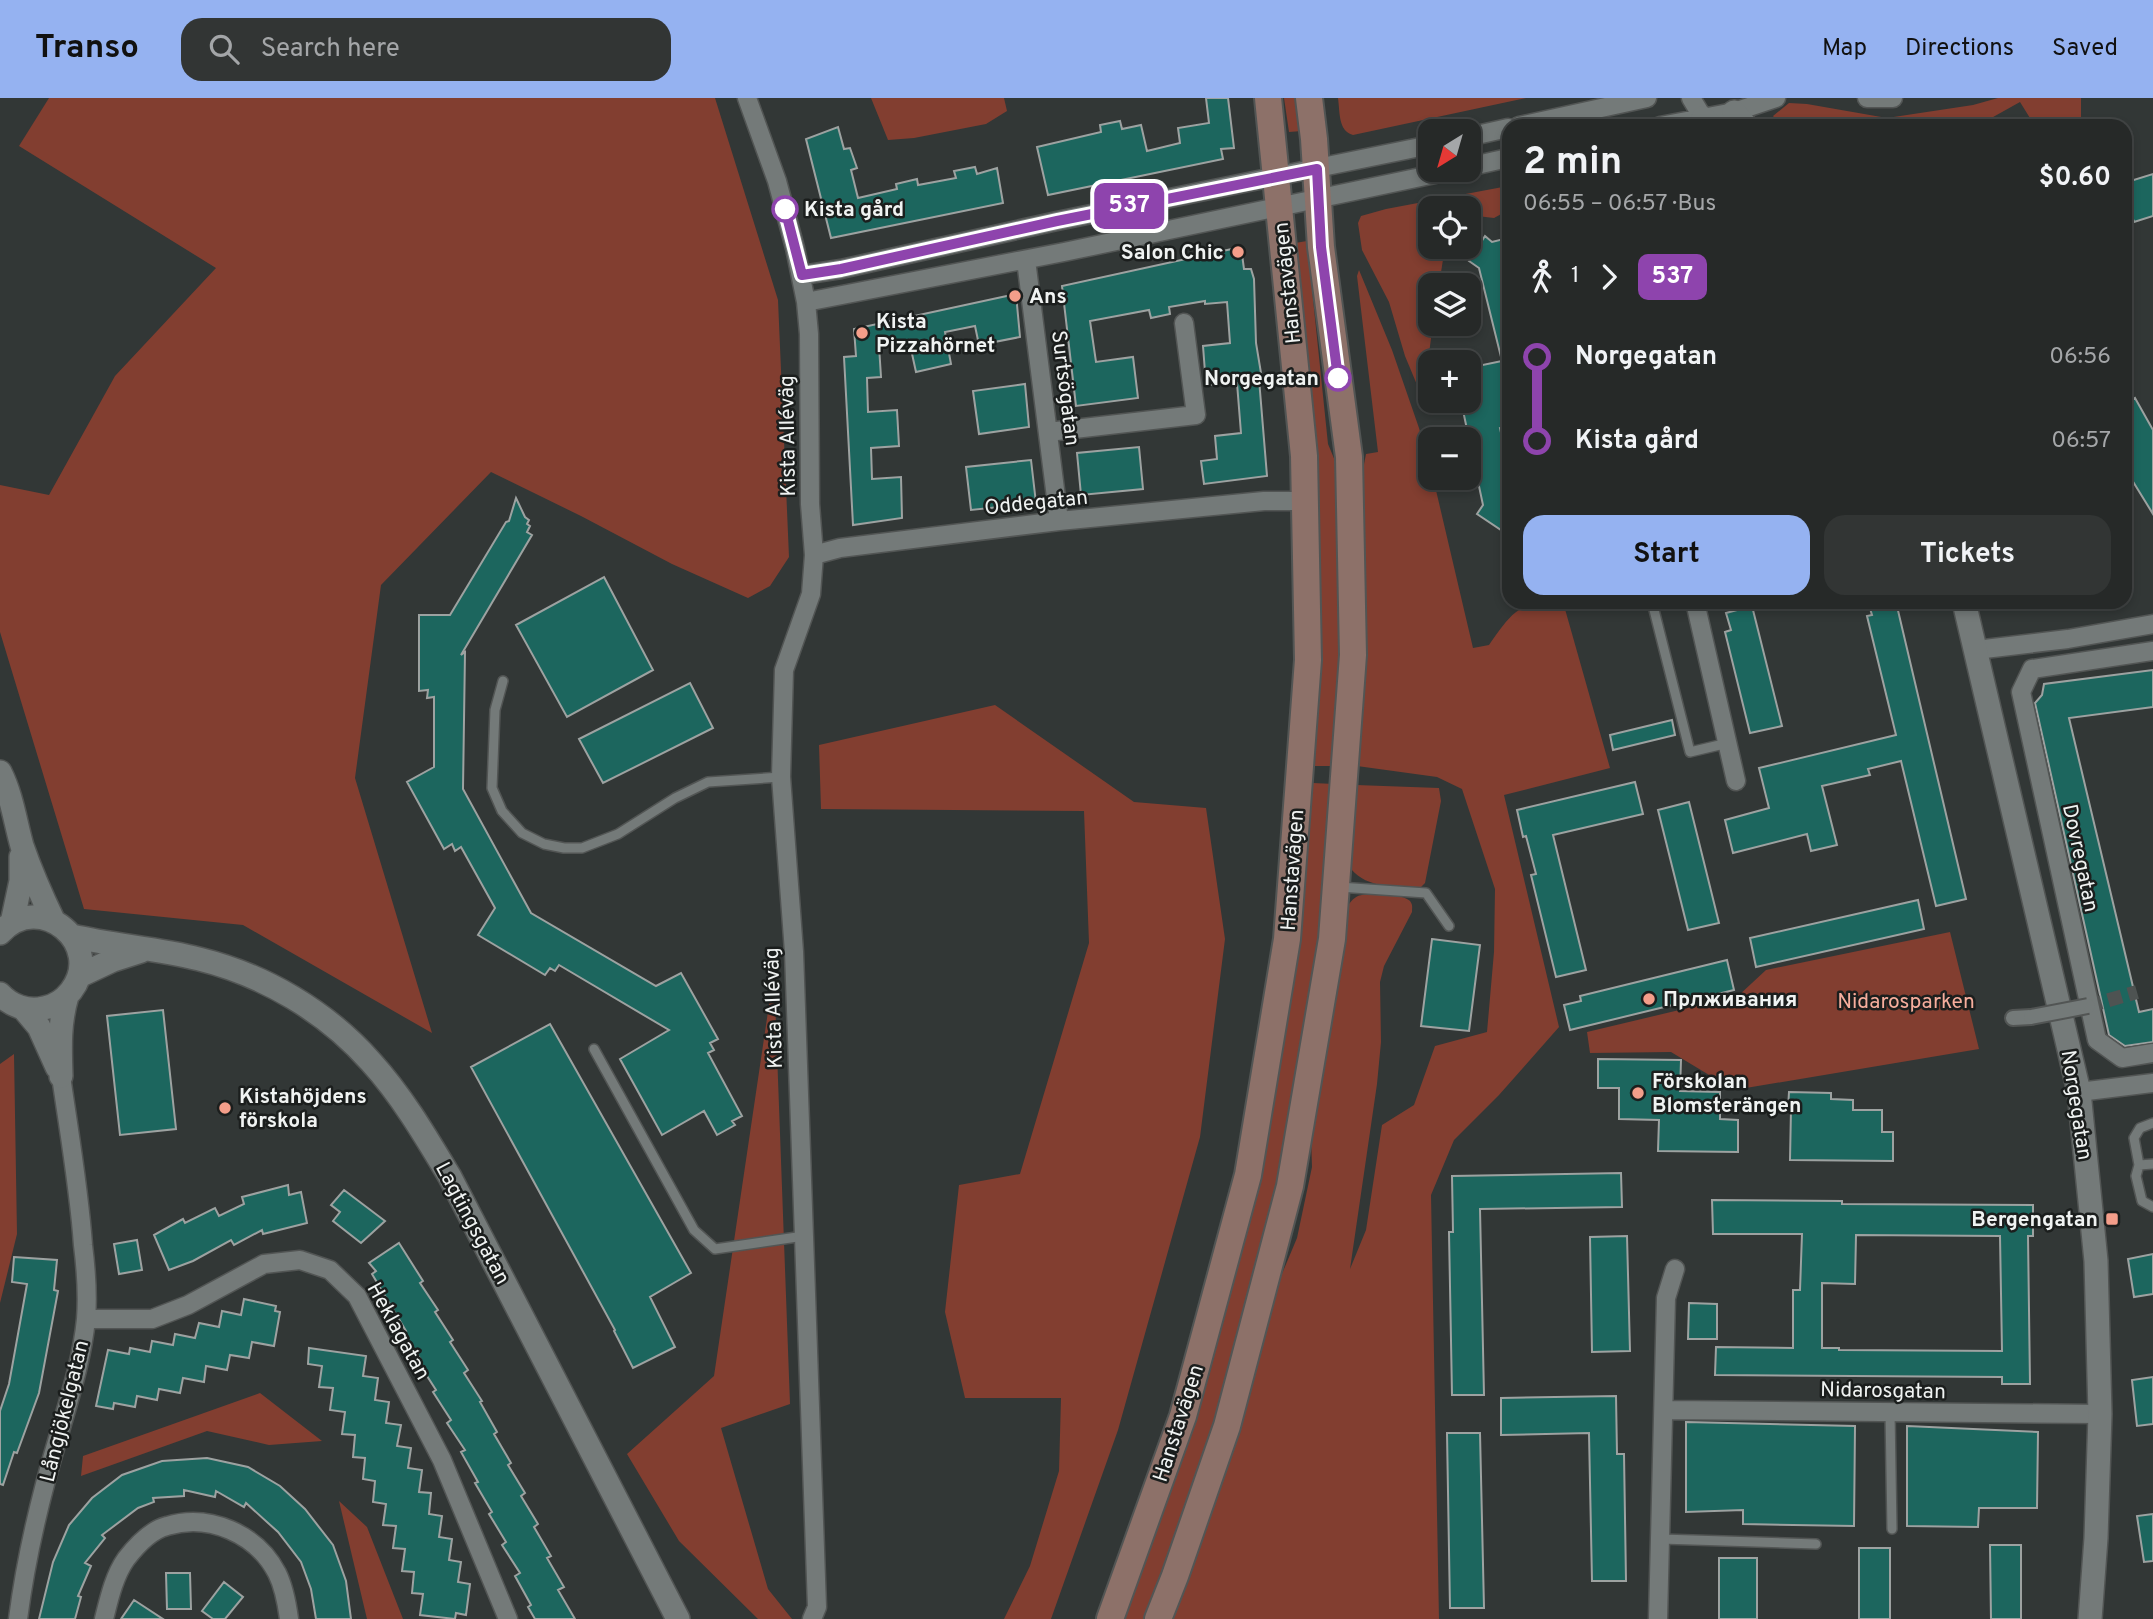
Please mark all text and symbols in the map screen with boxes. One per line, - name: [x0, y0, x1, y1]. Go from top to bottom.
- search box: [181, 18, 671, 81]
- text: Transo: [35, 28, 139, 70]
- icon: search: [205, 30, 243, 68]
- text: Search here: [261, 33, 400, 66]
- text: Map: [1822, 34, 1867, 64]
- text: Directions: [1905, 34, 2014, 64]
- text: Saved: [2052, 34, 2118, 64]
- north arrow: [1418, 119, 1480, 182]
- map controls: [1418, 119, 1481, 490]
- text: 2 min: [1523, 139, 1622, 188]
- text: $0.60: [2039, 162, 2111, 195]
- line badge: 537: [1089, 183, 1169, 229]
- text: 06:55 – 06:57 · Bus: [1523, 190, 1716, 219]
- text: 537: [1108, 191, 1150, 221]
- marker: Kista gård: [772, 196, 798, 222]
- button: locate: [1418, 196, 1481, 259]
- place label: Kista gård: [804, 197, 904, 224]
- street label: Hanstavägen: [1269, 221, 1308, 345]
- place label: Salon Chic: [1121, 240, 1224, 267]
- marker: Salon Chic: [1230, 244, 1246, 260]
- icon: walk: [1523, 258, 1561, 296]
- icon: forward: [1590, 258, 1628, 296]
- text: 1: [1571, 262, 1580, 291]
- text: 537: [1652, 262, 1693, 292]
- button: layers: [1418, 273, 1481, 336]
- place label: Ans: [1029, 284, 1067, 311]
- marker: Ans: [1007, 288, 1023, 304]
- place label: Kista Pizzahörnet: [876, 309, 995, 360]
- marker: Kista Pizzahörnet: [854, 325, 870, 341]
- street label: Surtsögatan: [1044, 329, 1085, 447]
- text: Norgegatan: [1575, 341, 1717, 374]
- text: 06:56: [2049, 343, 2111, 372]
- button: +: [1418, 350, 1481, 413]
- marker: Norgegatan: [1325, 365, 1351, 391]
- place label: Norgegatan: [1204, 366, 1319, 393]
- street label: Kista Alléväg: [774, 375, 803, 497]
- text: Kista gård: [1575, 425, 1699, 458]
- button: −: [1418, 427, 1481, 490]
- text: 06:57: [2051, 427, 2111, 456]
- street label: Oddegatan: [983, 485, 1089, 522]
- button: Start: [1523, 515, 1810, 595]
- button: Tickets: [1824, 515, 2111, 595]
- street label: Dovregatan: [2055, 802, 2104, 915]
- street label: Hanstavägen: [1276, 808, 1311, 932]
- street label: Kista Alléväg: [759, 947, 790, 1069]
- place label: Прлживания: [1663, 987, 1797, 1014]
- park label: Nidarosparken: [1837, 989, 1975, 1016]
- marker: Прлживания: [1641, 991, 1657, 1007]
- street label: Norgegatan: [2053, 1048, 2098, 1162]
- place label: Förskolan Blomsterängen: [1652, 1069, 1802, 1120]
- place label: Kistahöjdens förskola: [239, 1084, 367, 1135]
- marker: Förskolan Blomsterängen: [1630, 1085, 1646, 1101]
- marker: Kistahöjdens förskola: [217, 1100, 233, 1116]
- street label: Lagtingsgatan: [428, 1158, 515, 1290]
- place label: Bergengatan: [1971, 1207, 2098, 1234]
- marker: Bergengatan: [2104, 1211, 2120, 1227]
- street label: Heklagatan: [360, 1278, 436, 1385]
- street label: Långjökelgatan: [35, 1338, 96, 1485]
- street label: Hanstavägen: [1148, 1361, 1211, 1486]
- street label: Nidarosgatan: [1820, 1377, 1946, 1406]

